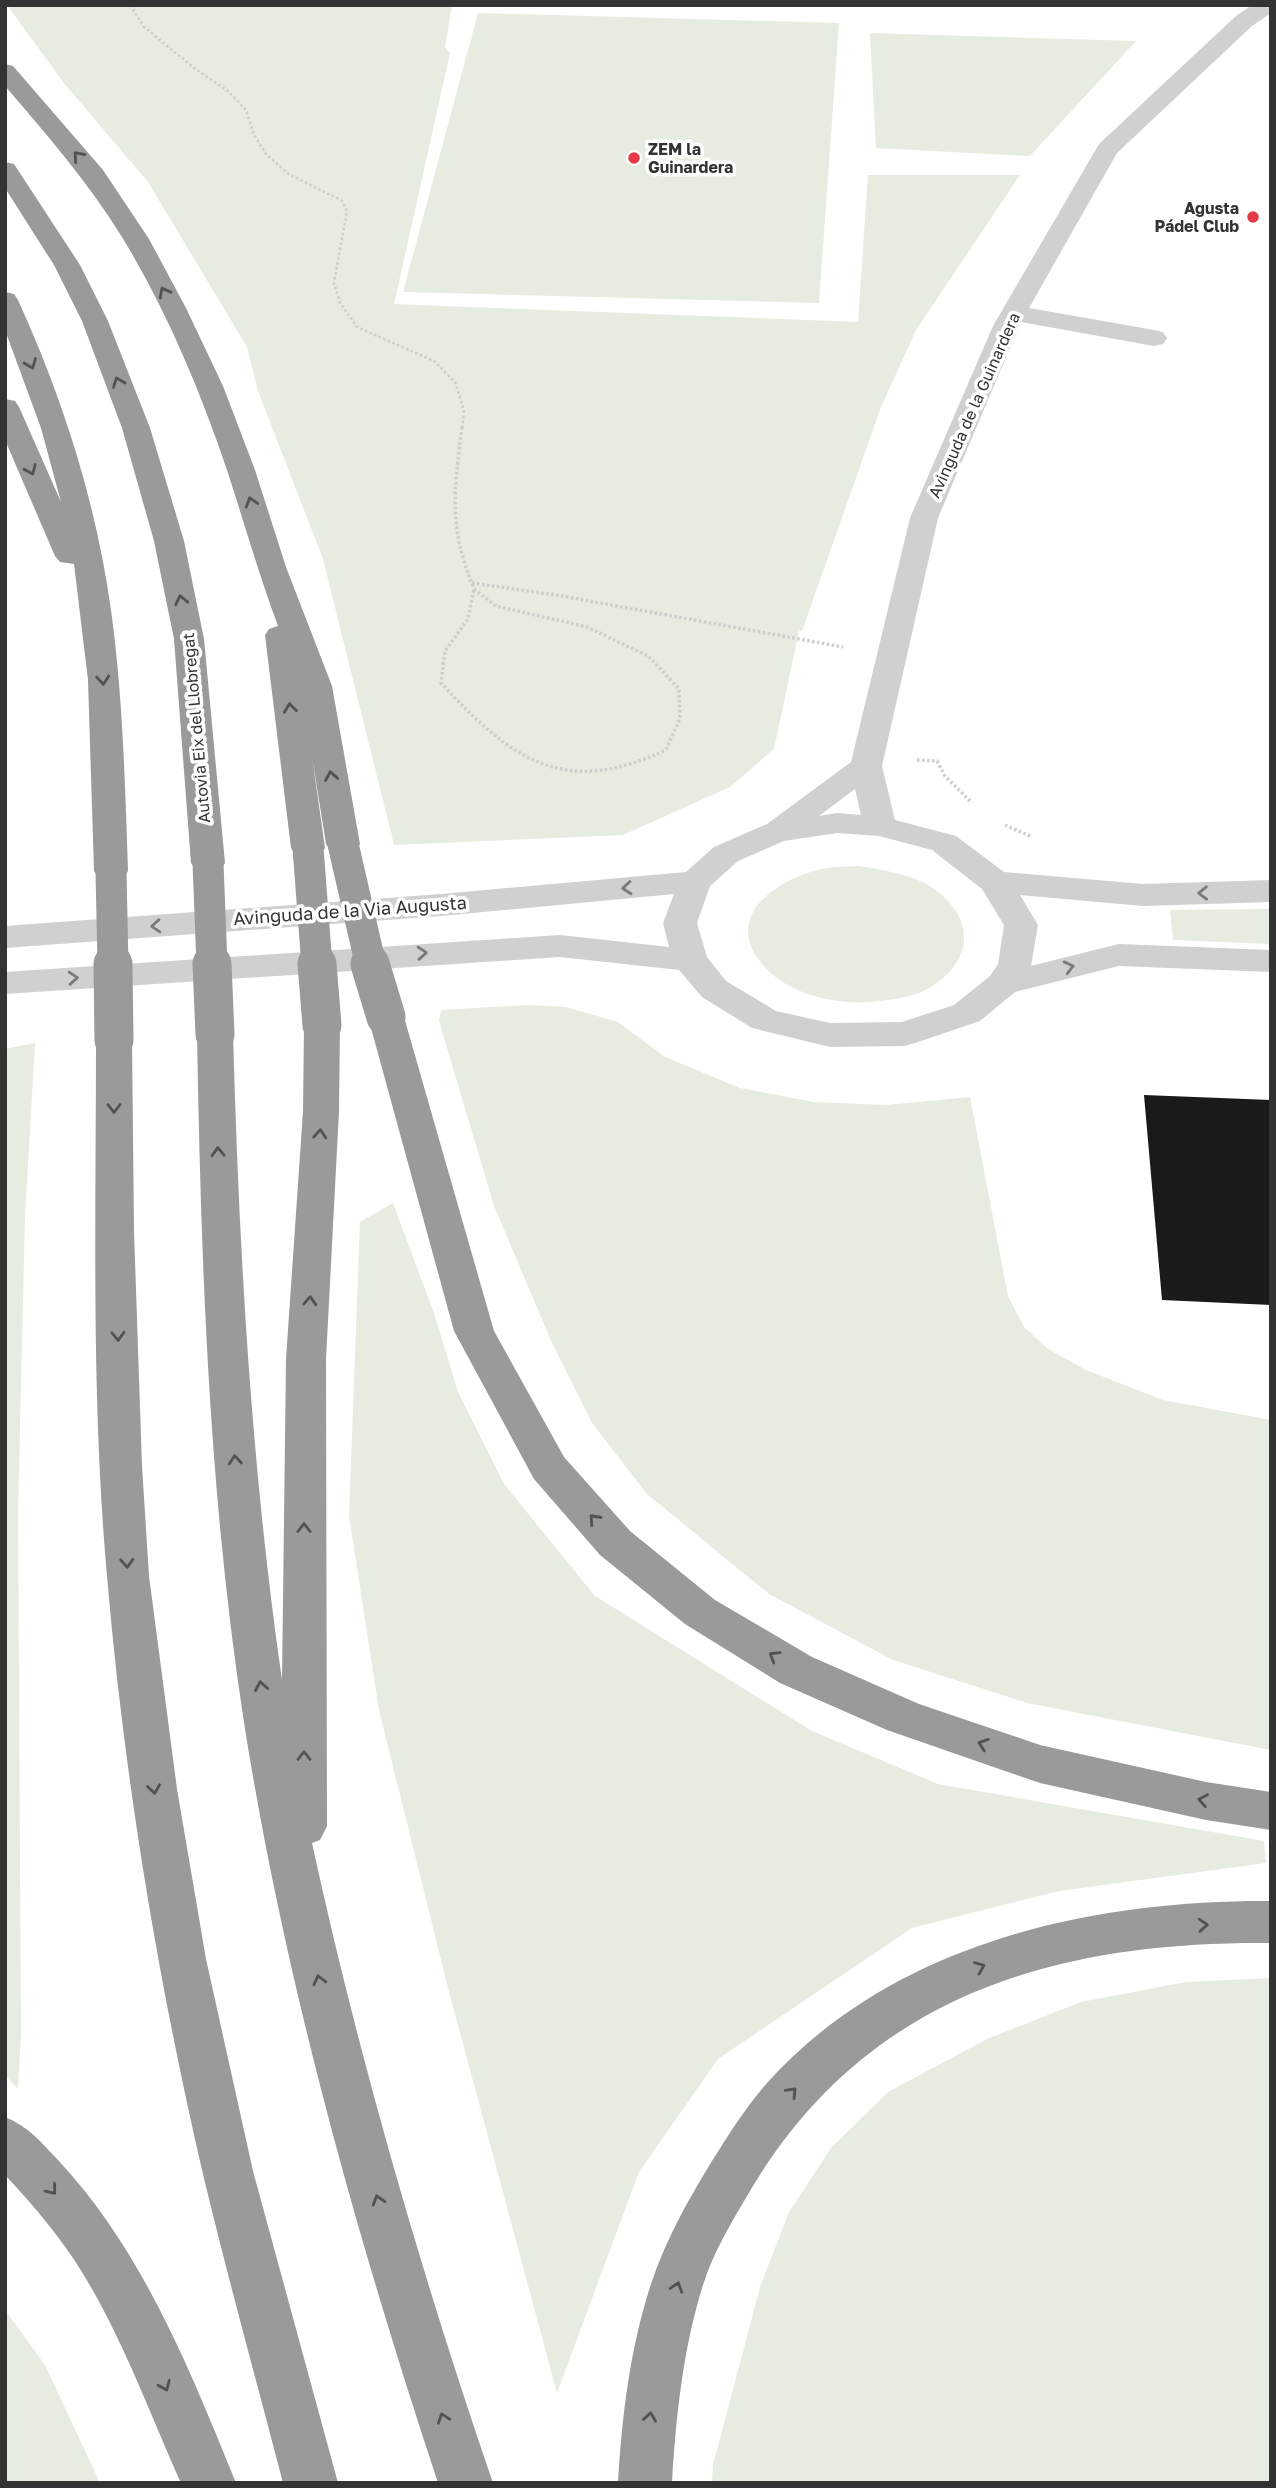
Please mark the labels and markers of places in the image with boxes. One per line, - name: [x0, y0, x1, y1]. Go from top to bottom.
- place label: ZEM la Guinardera: [648, 139, 733, 177]
- marker: ZEM la Guinardera: [626, 150, 642, 166]
- place label: Agusta Pádel Club: [1155, 198, 1239, 236]
- marker: Agusta Pádel Club: [1245, 209, 1261, 225]

